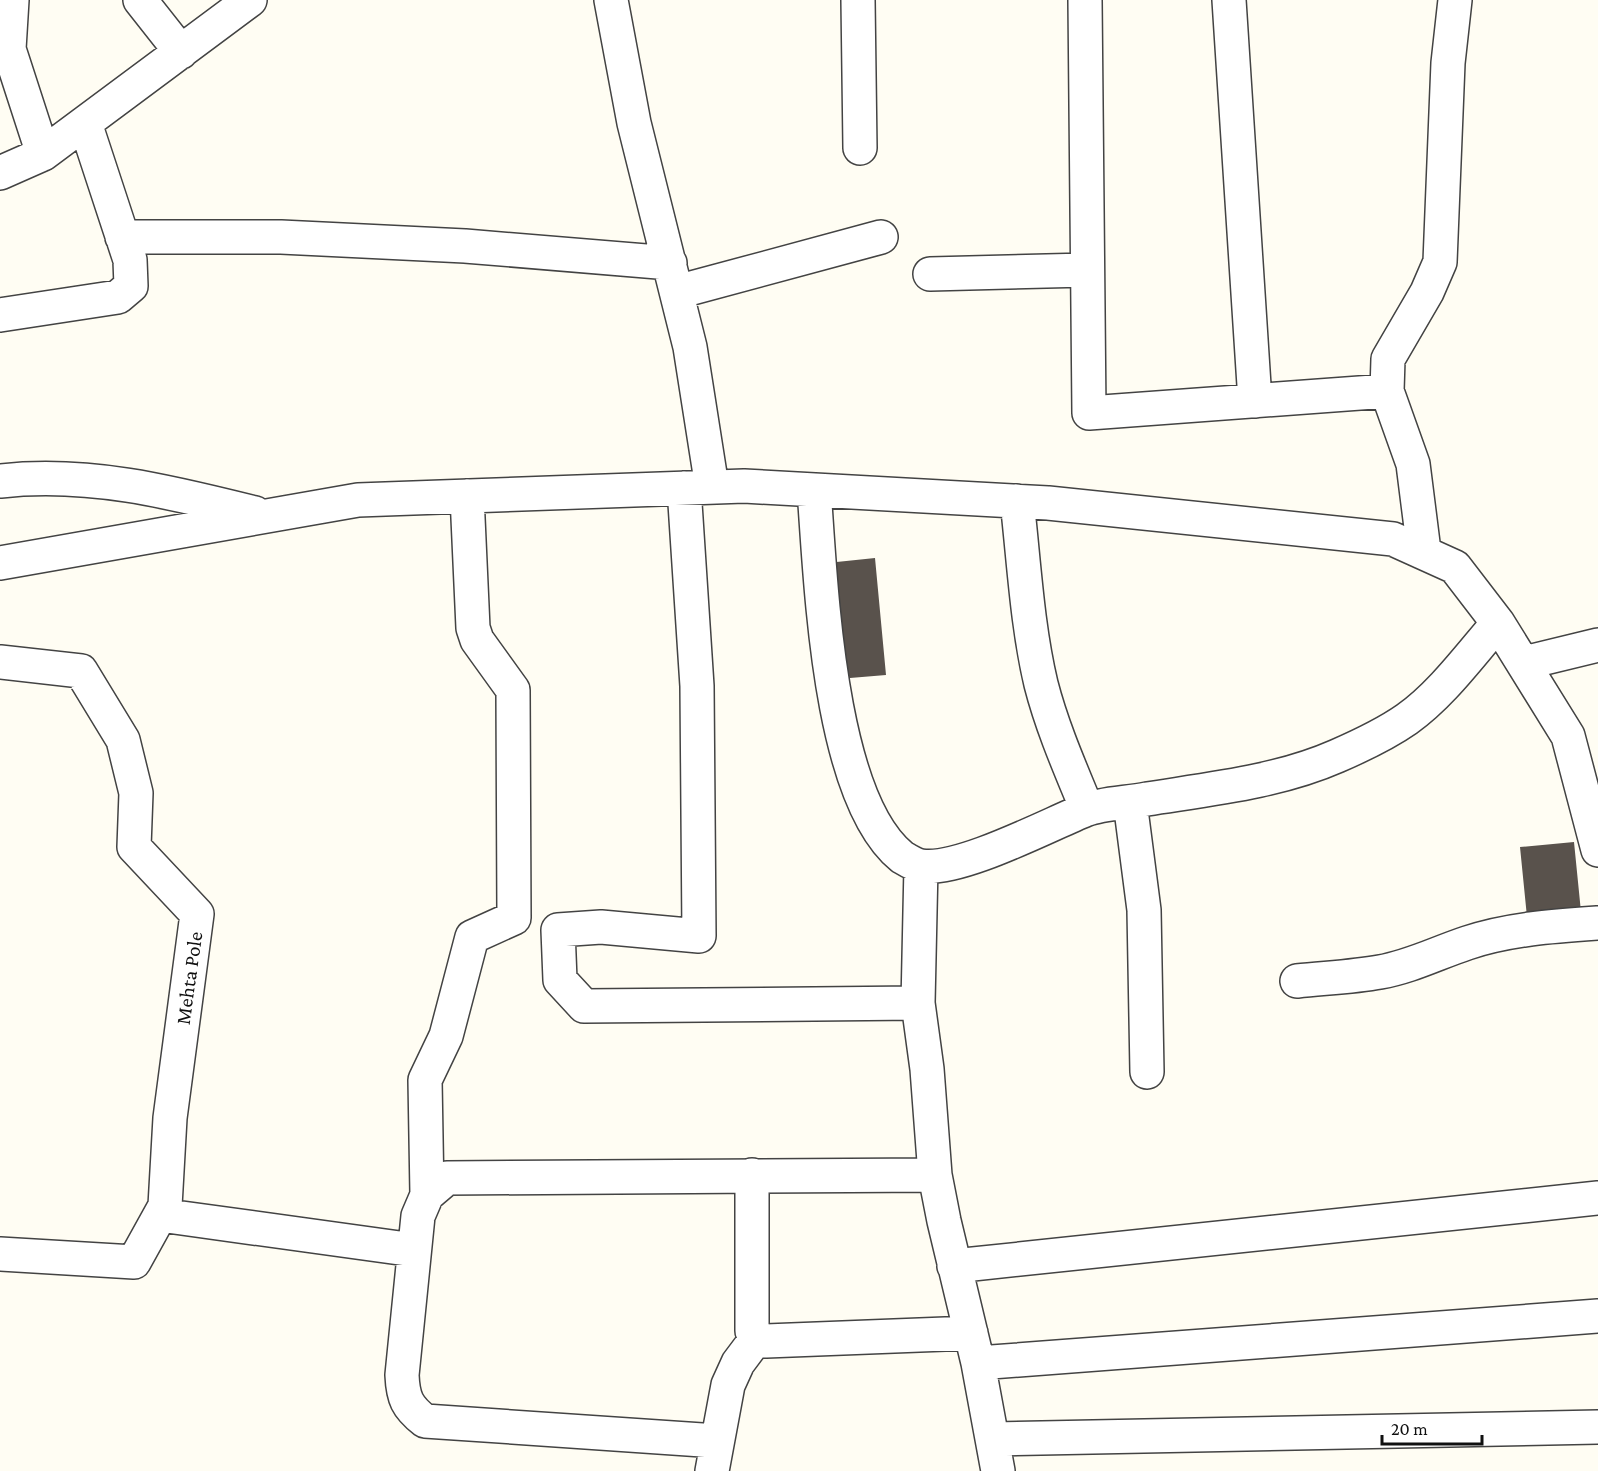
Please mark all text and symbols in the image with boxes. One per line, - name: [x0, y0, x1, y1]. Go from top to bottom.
- street label: Mehta Pole: [171, 930, 207, 1026]
- scale bar: [1382, 1408, 1482, 1446]
- text: 20 m: [1391, 1419, 1428, 1439]

